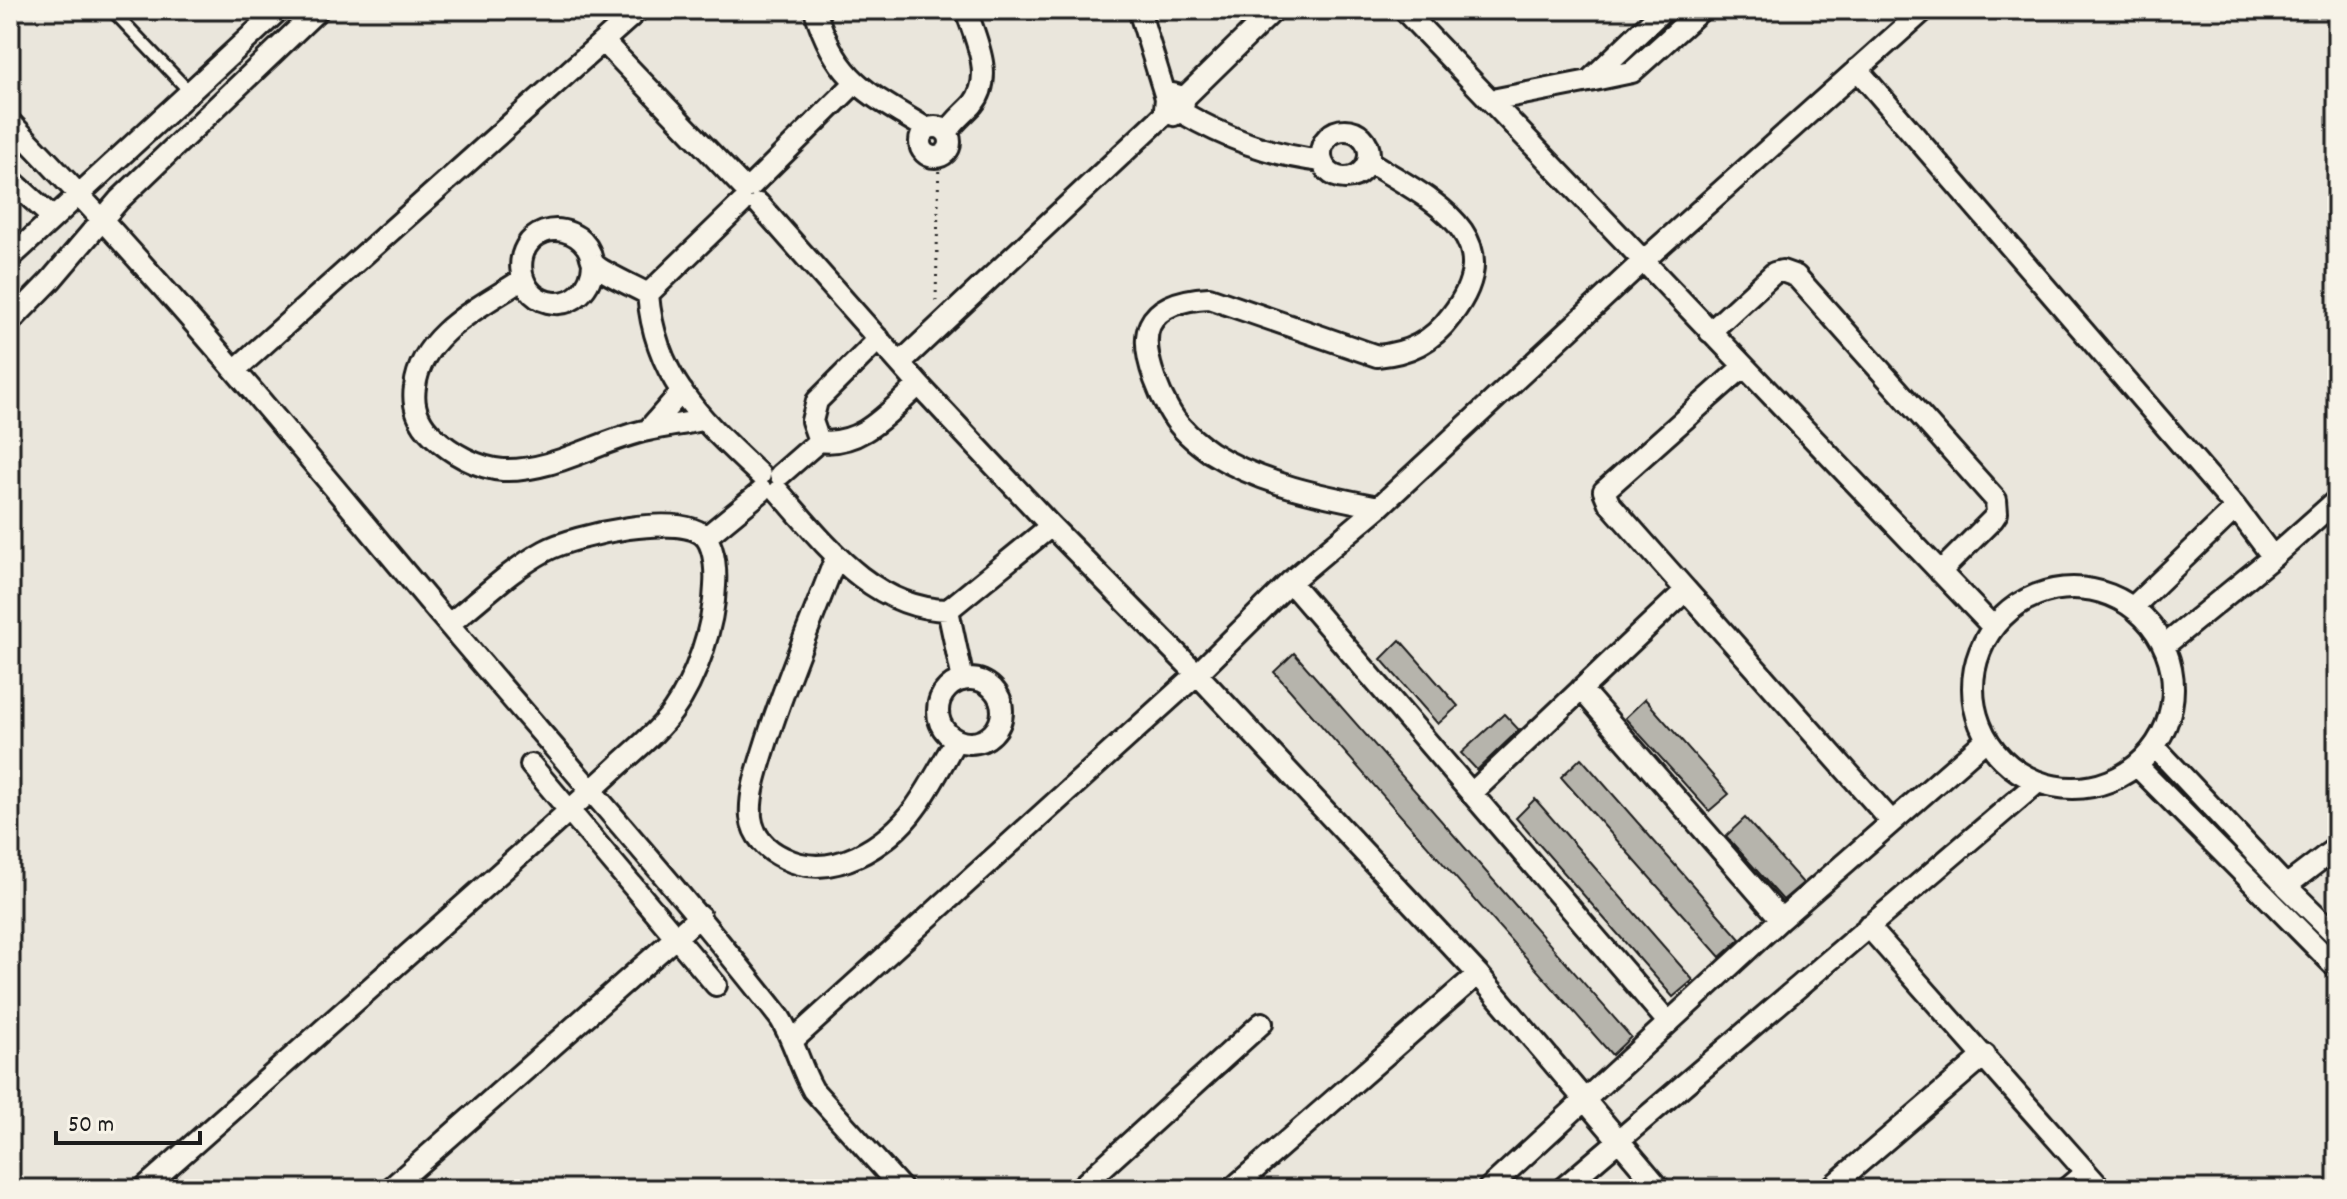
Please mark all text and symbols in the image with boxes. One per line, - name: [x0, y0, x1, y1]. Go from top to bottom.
- scale bar: [56, 1095, 200, 1145]
- text: 50 m: [68, 1109, 114, 1143]

